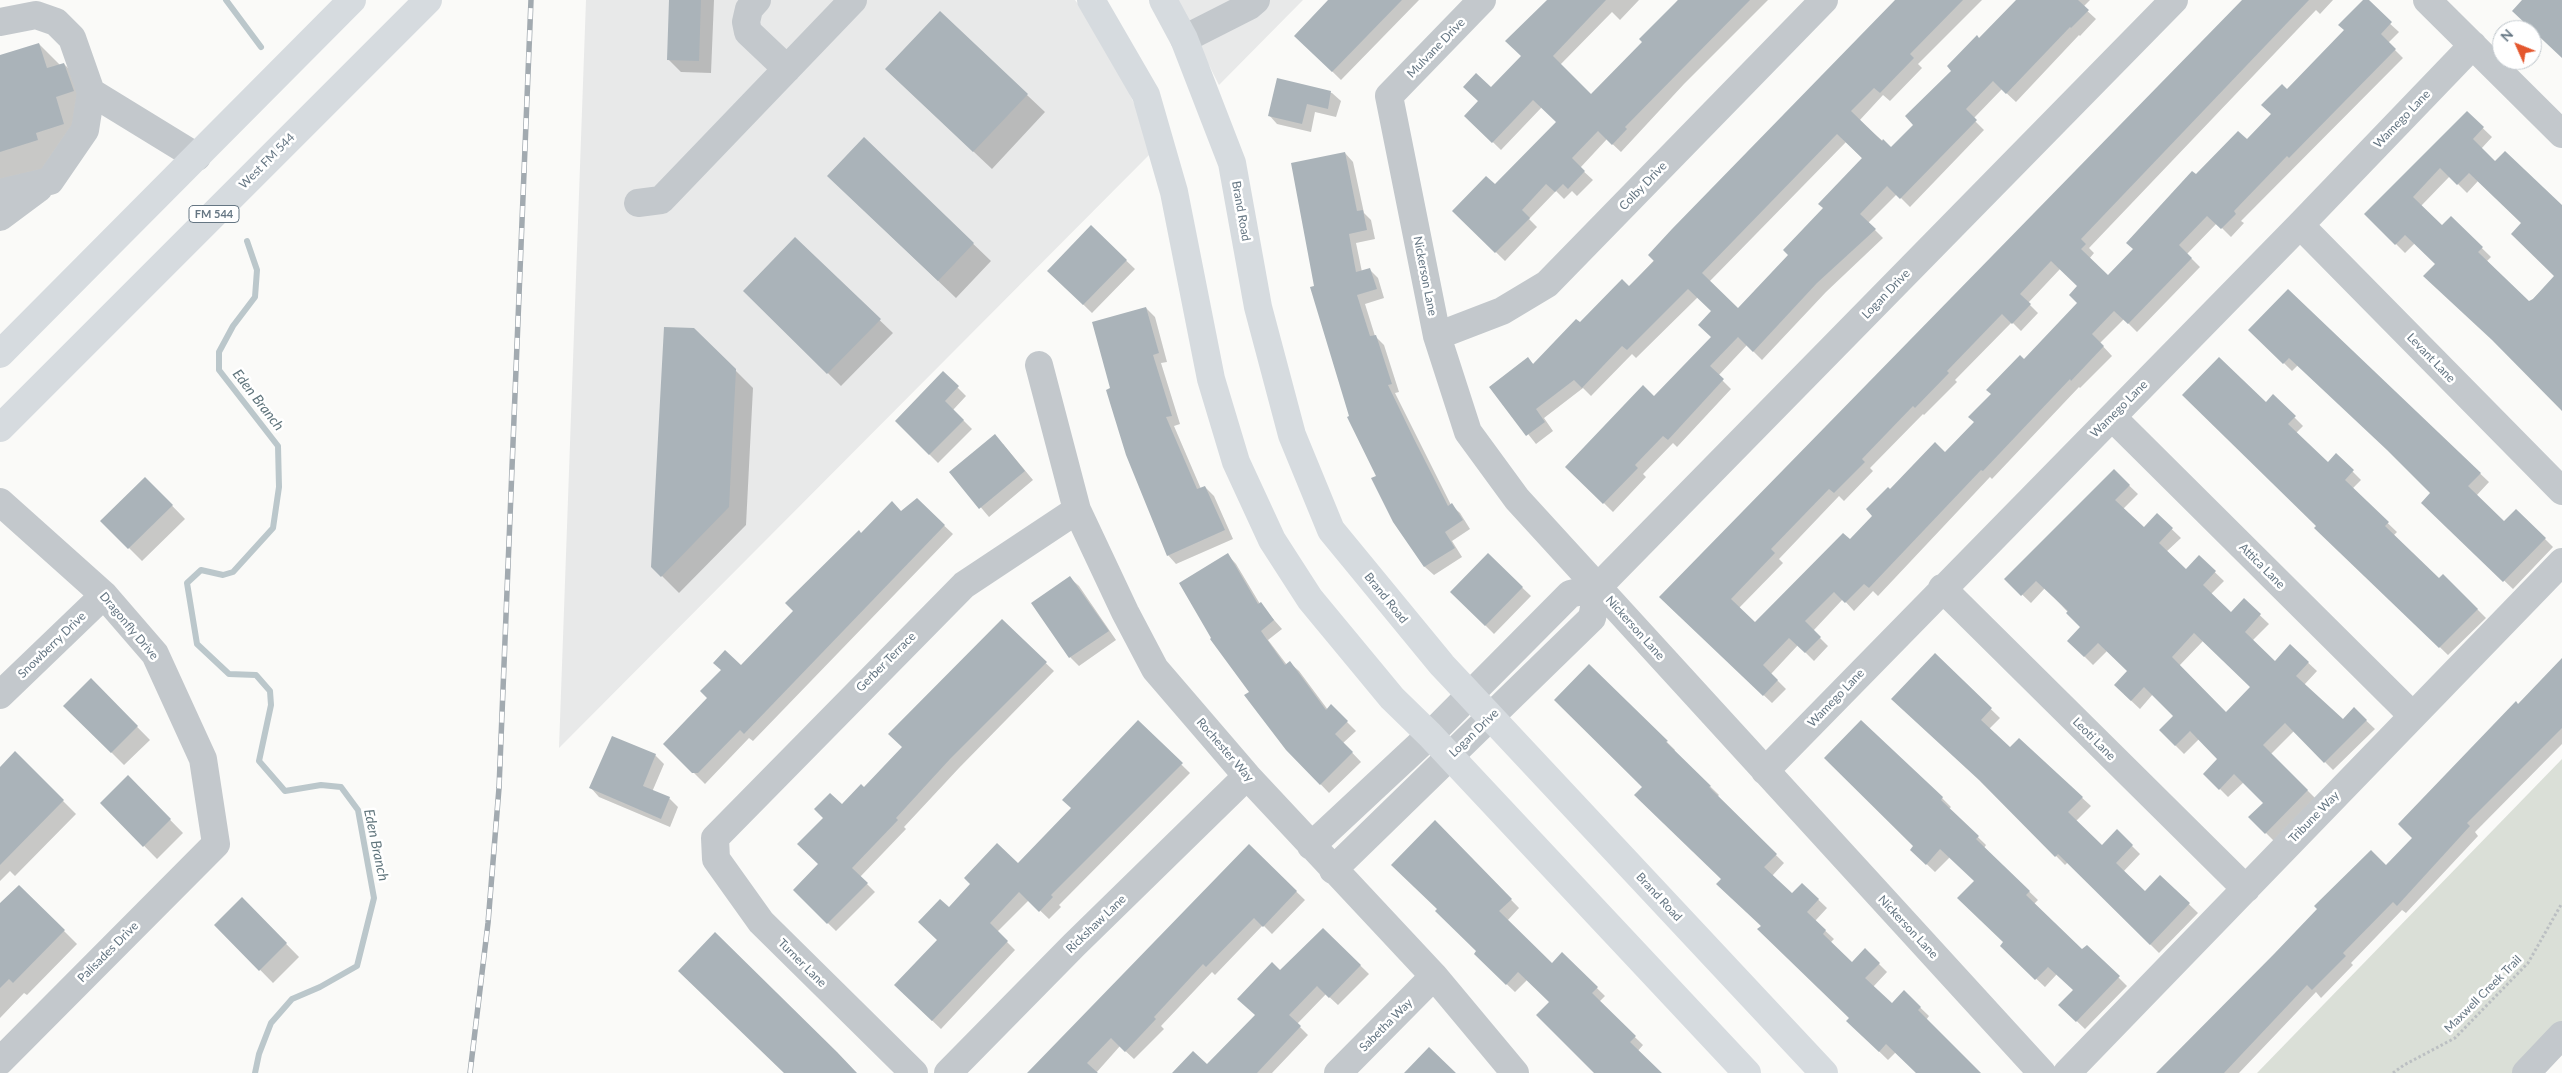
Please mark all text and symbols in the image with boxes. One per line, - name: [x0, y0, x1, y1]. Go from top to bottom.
- street label: Mulvane Drive: [1404, 15, 1468, 81]
- north arrow: [2492, 20, 2542, 70]
- text: N: [2497, 25, 2516, 45]
- street label: Wamego Lane: [2371, 87, 2433, 151]
- street label: West FM 544: [236, 130, 298, 192]
- street label: Colby Drive: [1616, 159, 1670, 213]
- street label: Brand Road: [1229, 180, 1253, 242]
- road number: FM 544: [189, 205, 239, 222]
- street label: Nickerson Lane: [1410, 235, 1440, 317]
- street label: Logan Drive: [1859, 266, 1913, 322]
- street label: Levant Lane: [2404, 330, 2458, 386]
- water label: Eden Branch: [229, 366, 287, 434]
- street label: Wamego Lane: [2087, 377, 2151, 441]
- street label: Attica Lane: [2236, 540, 2288, 592]
- street label: Brand Road: [1361, 570, 1411, 626]
- street label: Dragonfly Drive: [97, 589, 161, 663]
- street label: Nickerson Lane: [1603, 593, 1667, 663]
- street label: Snowberry Drive: [15, 609, 89, 681]
- street label: Gerber Terrace: [853, 629, 919, 695]
- street label: Wamego Lane: [1805, 666, 1867, 730]
- street label: Logan Drive: [1446, 706, 1502, 760]
- street label: Rochester Way: [1193, 715, 1257, 785]
- street label: Leoti Lane: [2070, 715, 2118, 763]
- street label: Tribune Way: [2286, 788, 2342, 846]
- water label: Eden Branch: [360, 808, 392, 882]
- street label: Brand Road: [1633, 870, 1685, 924]
- street label: Rickshaw Lane: [1063, 892, 1129, 956]
- street label: Nickerson Lane: [1875, 892, 1941, 962]
- street label: Palisades Drive: [75, 919, 141, 985]
- street label: Turner Lane: [775, 936, 829, 990]
- street label: Maxwell Creek Trail: [2442, 953, 2524, 1035]
- street label: Sabetha Way: [1356, 995, 1416, 1055]

